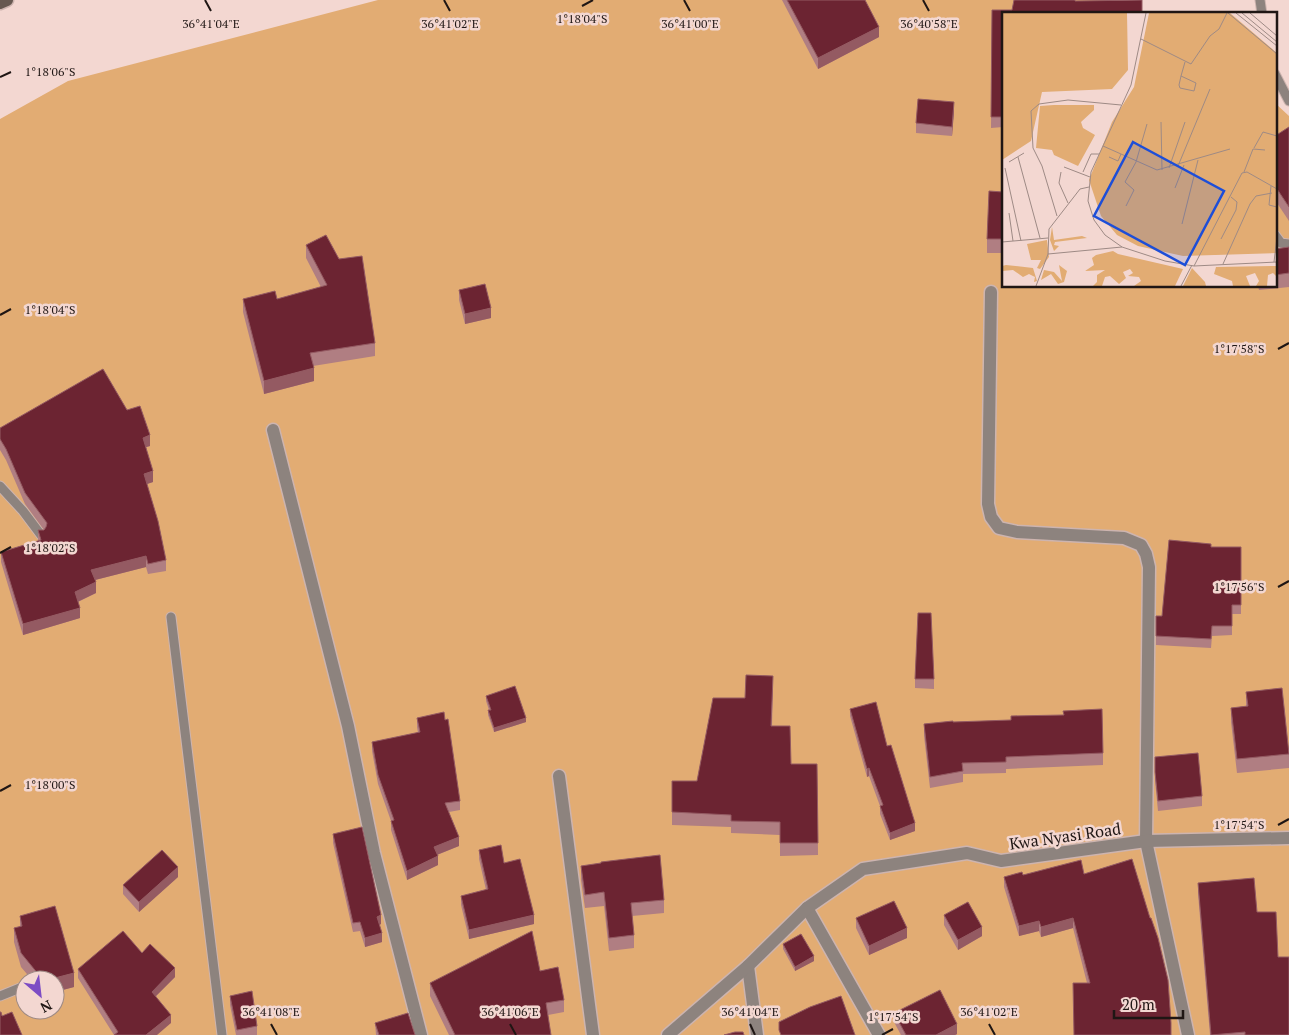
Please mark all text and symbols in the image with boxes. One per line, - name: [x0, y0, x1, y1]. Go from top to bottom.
- text: 1°18'04"S: [557, 11, 607, 26]
- inset map: [1002, 12, 1276, 288]
- text: 36°41'04"E: [182, 16, 240, 31]
- text: 36°41'02"E: [421, 16, 479, 31]
- text: 36°41'00"E: [661, 16, 719, 31]
- text: 36°40'58"E: [900, 16, 958, 31]
- text: 1°18'06"S: [25, 64, 75, 79]
- text: 1°18'04"S: [25, 302, 75, 317]
- text: 1°17'58"S: [1214, 341, 1264, 356]
- text: 1°18'02"S: [25, 540, 75, 555]
- text: 1°17'56"S: [1214, 579, 1264, 594]
- text: 1°18'00"S: [25, 777, 75, 792]
- street label: Kwa Nyasi Road: [1008, 817, 1122, 855]
- text: 1°17'54"S: [1214, 817, 1264, 832]
- north arrow: [15, 970, 65, 1020]
- scale bar: [1114, 988, 1183, 1020]
- text: 20 m: [1122, 994, 1155, 1014]
- text: N: [37, 996, 55, 1018]
- text: 36°41'08"E: [242, 1004, 300, 1019]
- text: 36°41'06"E: [481, 1004, 539, 1019]
- text: 36°41'04"E: [721, 1004, 779, 1019]
- text: 36°41'02"E: [960, 1004, 1018, 1019]
- text: 1°17'54"S: [868, 1009, 918, 1024]

